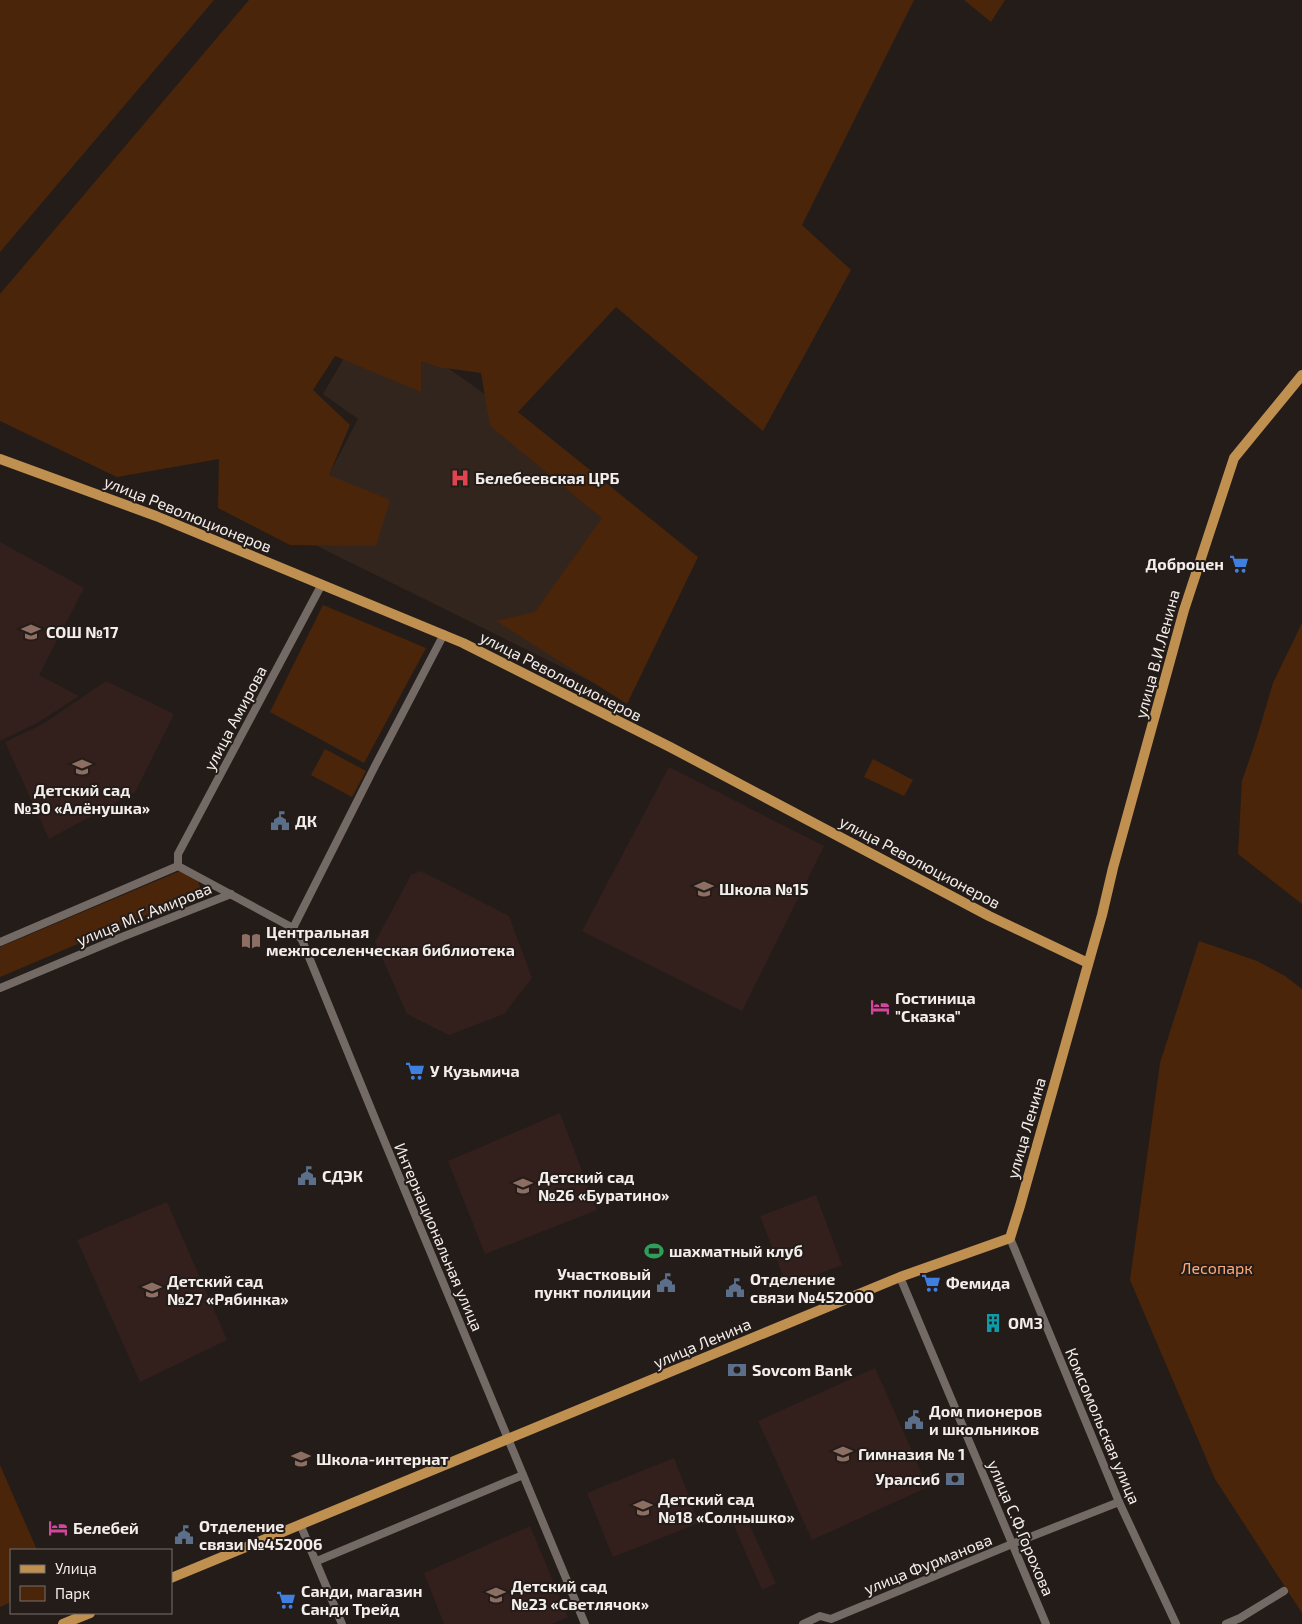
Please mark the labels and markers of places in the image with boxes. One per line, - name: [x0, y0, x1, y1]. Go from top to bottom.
- hospital icon: Белебеевская ЦРБ: [449, 467, 471, 489]
- place label: Белебеевская ЦРБ: [475, 468, 619, 487]
- supermarket icon: Доброцен: [1228, 553, 1250, 575]
- place label: Доброцен: [1145, 554, 1224, 573]
- school or university icon: СОШ №17: [20, 621, 42, 643]
- place label: СОШ №17: [46, 622, 119, 641]
- school or university icon: Детский сад №30 «Алёнушка»: [71, 756, 93, 778]
- place label: Детский сад №30 «Алёнушка»: [14, 780, 150, 817]
- public building icon: ДК: [269, 810, 291, 832]
- place label: ДК: [295, 811, 317, 830]
- school or university icon: Школа №15: [693, 878, 715, 900]
- place label: Школа №15: [719, 879, 809, 898]
- place label: Центральная межпоселенческая библиотека: [266, 922, 515, 959]
- library icon: Центральная межпоселенческая библиотека: [240, 930, 262, 952]
- place label: Гостиница "Сказка": [895, 988, 976, 1025]
- hotel icon: Гостиница "Сказка": [869, 996, 891, 1018]
- supermarket icon: У Кузьмича: [404, 1060, 426, 1082]
- place label: У Кузьмича: [430, 1061, 520, 1080]
- public building icon: СДЭК: [296, 1165, 318, 1187]
- place label: СДЭК: [322, 1166, 363, 1185]
- place label: Детский сад №26 «Буратино»: [538, 1167, 669, 1204]
- school or university icon: Детский сад №26 «Буратино»: [512, 1175, 534, 1197]
- sports icon: шахматный клуб: [643, 1240, 665, 1262]
- place label: шахматный клуб: [669, 1241, 803, 1260]
- place label: Участковый пункт полиции: [534, 1264, 651, 1301]
- place label: Отделение связи №452000: [750, 1269, 874, 1306]
- place label: Детский сад №27 «Рябинка»: [167, 1271, 289, 1308]
- public building icon: Участковый пункт полиции: [655, 1272, 677, 1294]
- supermarket icon: Фемида: [920, 1272, 942, 1294]
- place label: Фемида: [946, 1273, 1010, 1292]
- public building icon: Отделение связи №452000: [724, 1277, 746, 1299]
- school or university icon: Детский сад №27 «Рябинка»: [141, 1279, 163, 1301]
- building icon: ОМЗ: [982, 1312, 1004, 1334]
- place label: ОМЗ: [1008, 1313, 1043, 1332]
- bank icon: Sovcom Bank: [726, 1359, 748, 1381]
- place label: Sovcom Bank: [752, 1360, 853, 1379]
- place label: Дом пионеров и школьников: [929, 1401, 1042, 1438]
- public building icon: Дом пионеров и школьников: [903, 1409, 925, 1431]
- school or university icon: Гимназия № 1: [832, 1443, 854, 1465]
- place label: Гимназия № 1: [858, 1444, 965, 1463]
- school or university icon: Школа-интернат: [290, 1448, 312, 1470]
- place label: Школа-интернат: [316, 1449, 449, 1468]
- bank icon: Уралсиб: [944, 1468, 966, 1490]
- place label: Уралсиб: [875, 1469, 940, 1488]
- place label: Детский сад №18 «Солнышко»: [658, 1489, 795, 1526]
- school or university icon: Детский сад №18 «Солнышко»: [632, 1497, 654, 1519]
- place label: Отделение связи №452006: [199, 1516, 323, 1553]
- hotel icon: Белебей: [47, 1517, 69, 1539]
- place label: Белебей: [73, 1518, 139, 1537]
- public building icon: Отделение связи №452006: [173, 1524, 195, 1546]
- place label: Детский сад №23 «Светлячок»: [511, 1576, 649, 1613]
- place label: Санди, магазин Санди Трейд: [301, 1581, 422, 1618]
- school or university icon: Детский сад №23 «Светлячок»: [485, 1584, 507, 1606]
- supermarket icon: Санди, магазин Санди Трейд: [275, 1589, 297, 1611]

